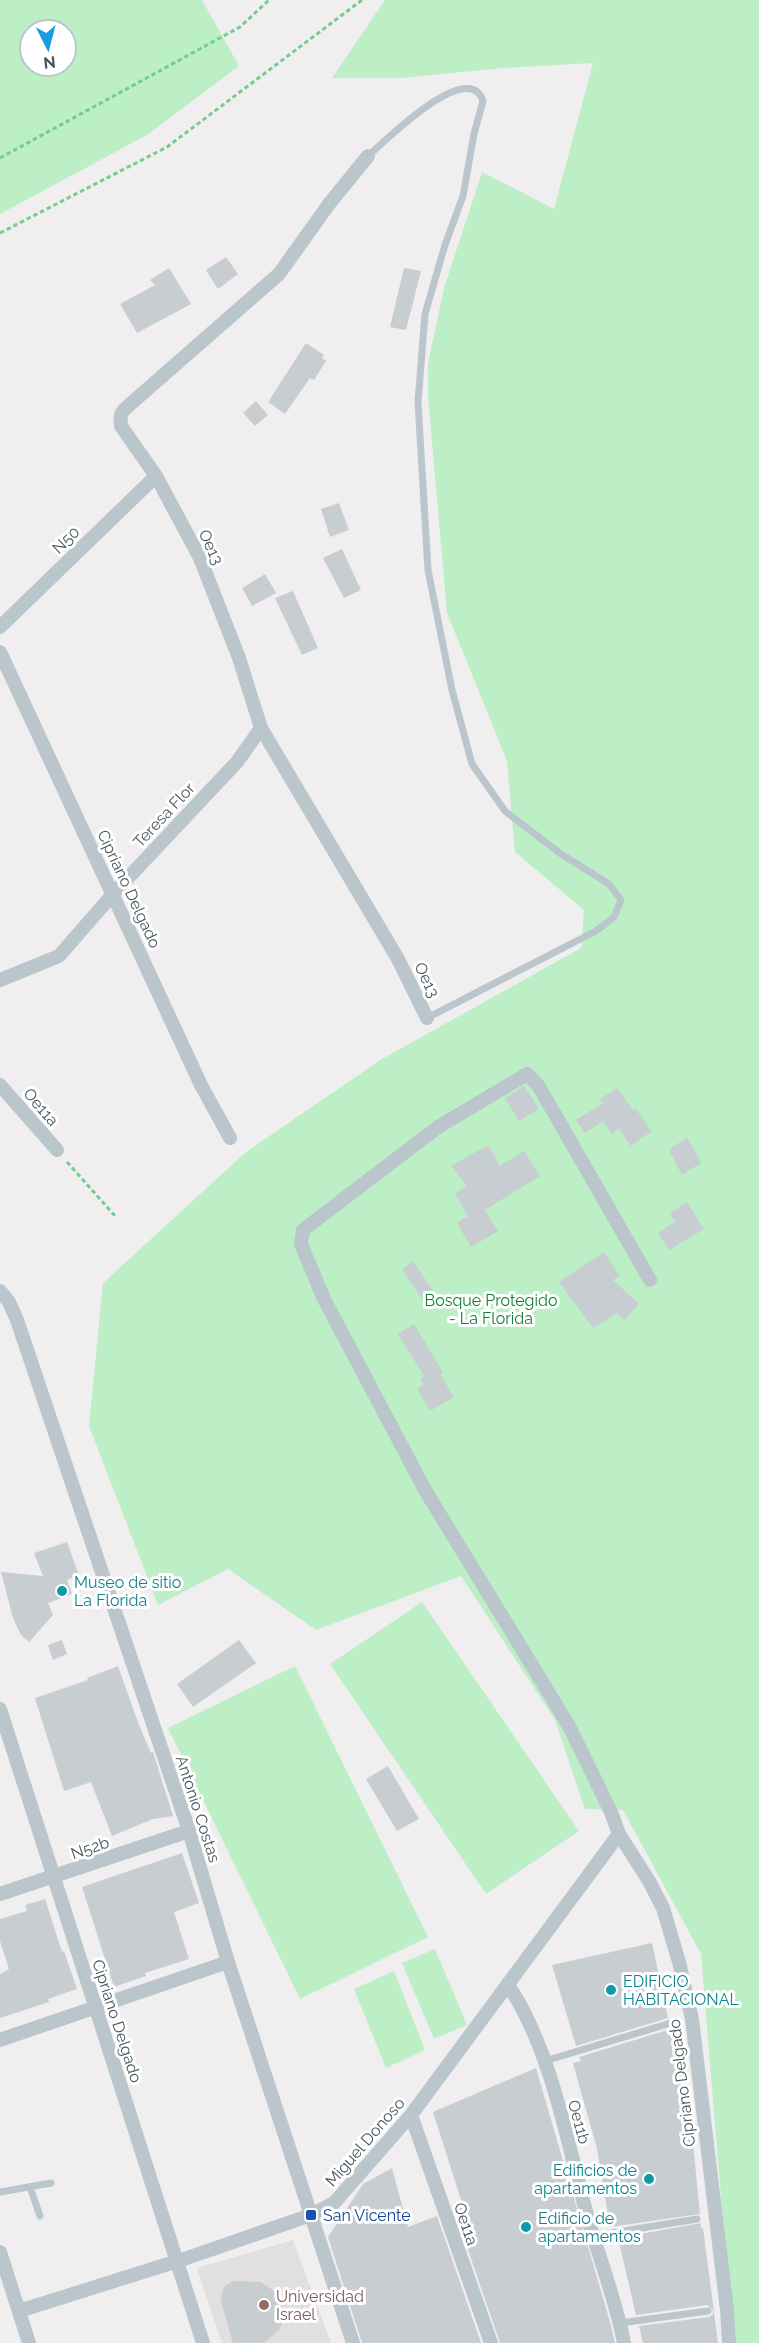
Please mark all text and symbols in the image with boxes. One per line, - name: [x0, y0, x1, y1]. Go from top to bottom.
- north arrow: [18, 18, 78, 78]
- text: N: [42, 52, 57, 73]
- street label: N50: [48, 522, 84, 558]
- street label: Oe13: [195, 526, 227, 568]
- street label: Teresa Flor: [129, 778, 199, 851]
- street label: Cipriano Delgado: [93, 827, 165, 951]
- street label: Oe13: [410, 959, 444, 1001]
- street label: Oe11a: [19, 1084, 63, 1130]
- park label: Bosque Protegido - La Florida: [425, 1291, 557, 1328]
- place label: Museo de sitio La Florida: [74, 1573, 181, 1610]
- marker: Museo de sitio La Florida: [55, 1584, 69, 1598]
- street label: Antonio Costas: [172, 1753, 224, 1865]
- street label: N52b: [68, 1833, 112, 1863]
- street label: Cipriano Delgado: [88, 1957, 146, 2085]
- place label: EDIFICIO HABITACIONAL: [623, 1972, 739, 2009]
- marker: EDIFICIO HABITACIONAL: [604, 1983, 618, 1997]
- street label: Cipriano Delgado: [665, 2018, 699, 2148]
- street label: Miguel Donoso: [321, 2094, 409, 2190]
- street label: Oe11b: [564, 2098, 594, 2146]
- place label: Edificios de apartamentos: [534, 2161, 637, 2198]
- marker: Edificios de apartamentos: [642, 2172, 656, 2186]
- street label: Oe11a: [450, 2200, 482, 2248]
- place label: San Vicente: [323, 2206, 411, 2225]
- marker: San Vicente: [304, 2208, 318, 2222]
- place label: Edificio de apartamentos: [538, 2209, 641, 2246]
- marker: Edificio de apartamentos: [519, 2220, 533, 2234]
- place label: Universidad Israel: [276, 2287, 364, 2324]
- marker: Universidad Israel: [257, 2298, 271, 2312]

